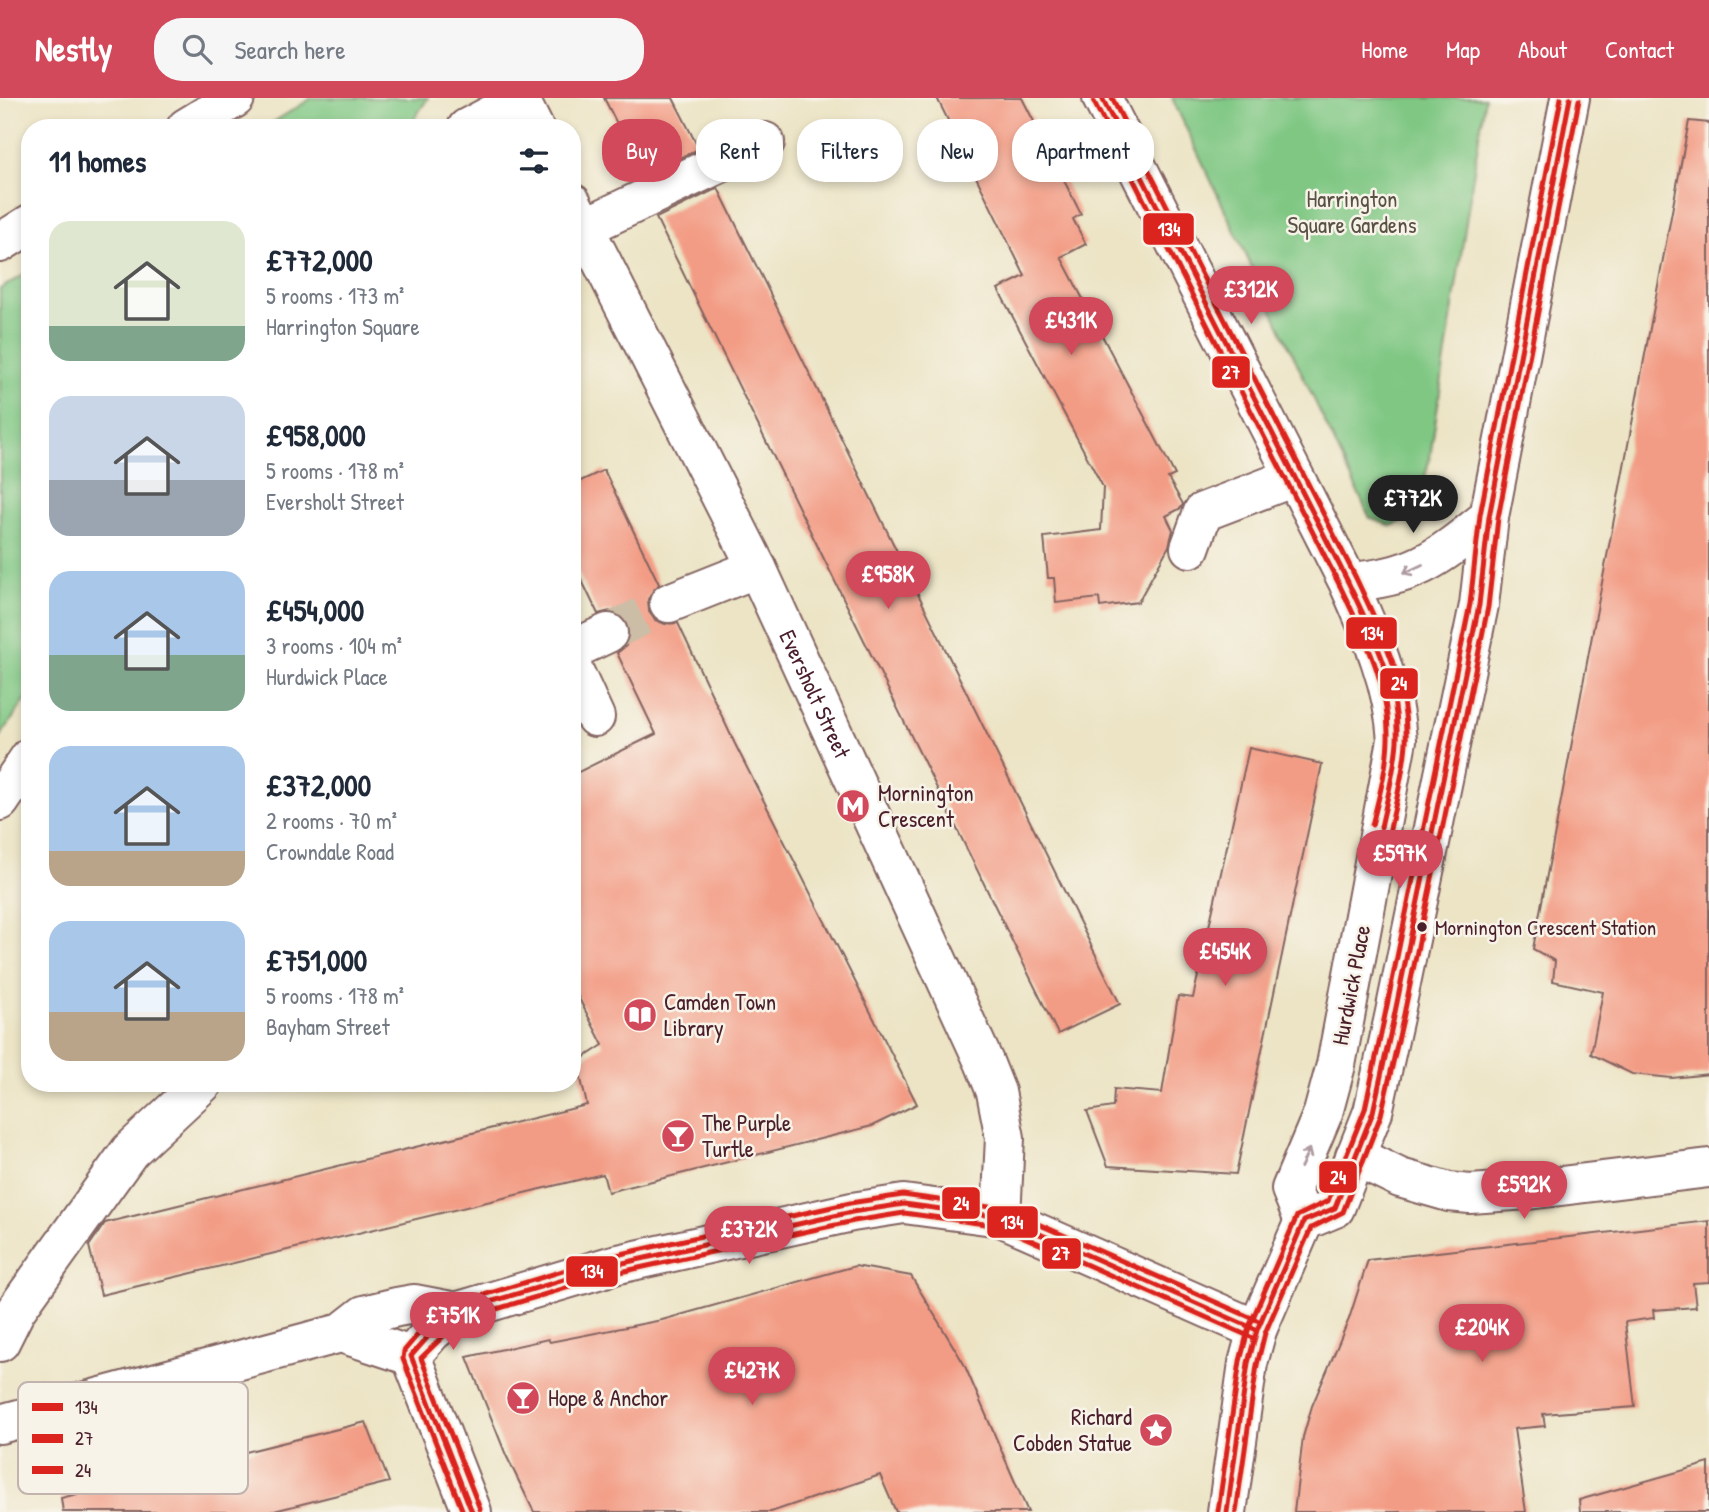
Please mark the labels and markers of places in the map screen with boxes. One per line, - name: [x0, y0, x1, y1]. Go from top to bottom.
- pin: £312K: [1202, 266, 1300, 326]
- pin: £431K: [1022, 298, 1120, 357]
- pin: £772K: [1364, 476, 1462, 535]
- pin: £958K: [839, 552, 937, 611]
- place label: Mornington Crescent: [878, 777, 974, 834]
- metro station icon: Mornington Crescent: [834, 787, 872, 825]
- pin: £597K: [1351, 830, 1449, 890]
- place label: Mornington Crescent Station: [1435, 913, 1656, 942]
- marker: Mornington Crescent Station: [1415, 920, 1429, 934]
- pin: £454K: [1176, 928, 1274, 988]
- place label: Camden Town Library: [664, 986, 776, 1043]
- library icon: Camden Town Library: [621, 996, 659, 1034]
- place label: The Purple Turtle: [702, 1107, 791, 1164]
- bar icon: The Purple Turtle: [659, 1117, 697, 1155]
- pin: £592K: [1475, 1162, 1573, 1221]
- pin: £372K: [700, 1206, 798, 1266]
- pin: £751K: [404, 1292, 502, 1352]
- pin: £204K: [1433, 1304, 1531, 1364]
- pin: £427K: [703, 1348, 801, 1407]
- bar icon: Hope & Anchor: [504, 1379, 542, 1417]
- place label: Hope & Anchor: [548, 1382, 668, 1413]
- place label: Richard Cobden Statue: [1013, 1401, 1132, 1458]
- place icon: Richard Cobden Statue: [1137, 1411, 1175, 1449]

